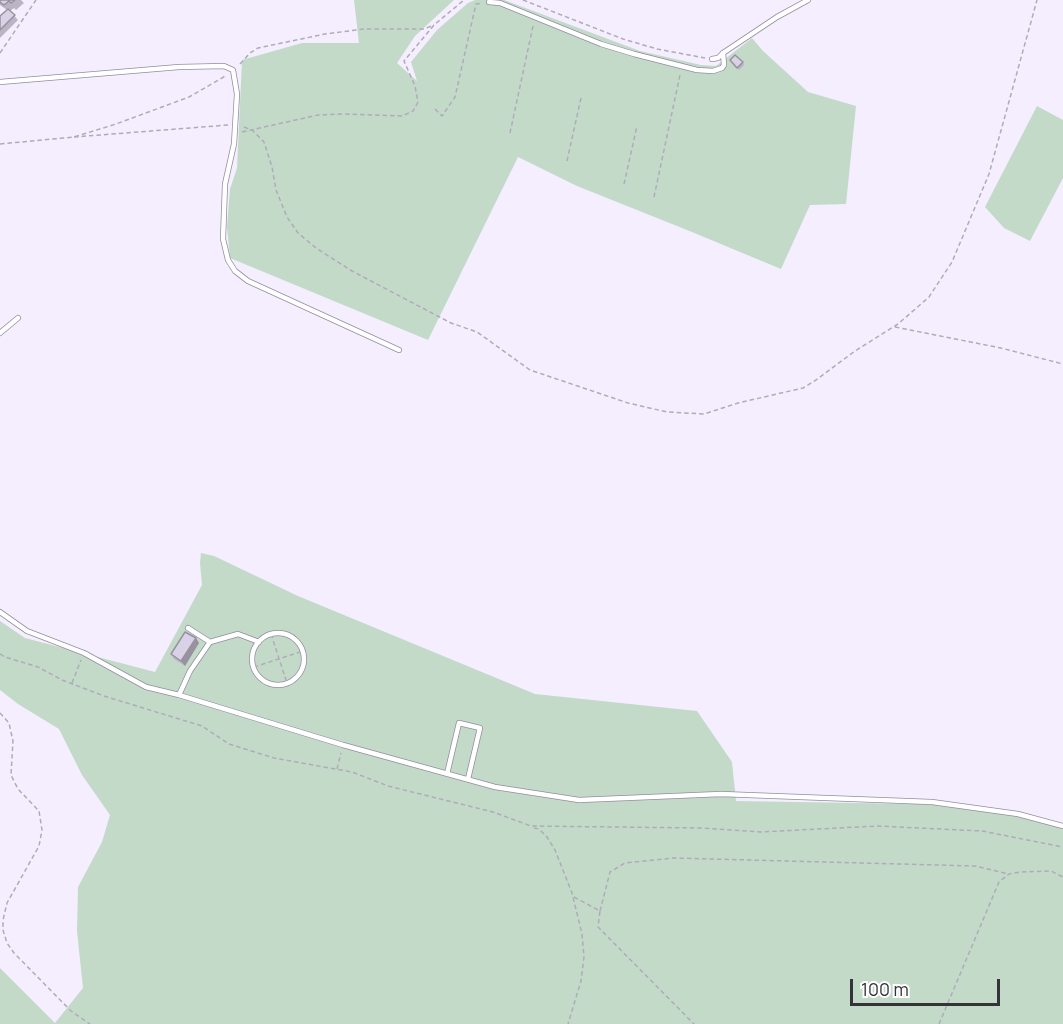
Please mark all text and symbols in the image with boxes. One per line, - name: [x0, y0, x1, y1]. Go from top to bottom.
- scale bar: [853, 967, 1003, 1005]
- text: 100 m: [861, 977, 909, 1001]

